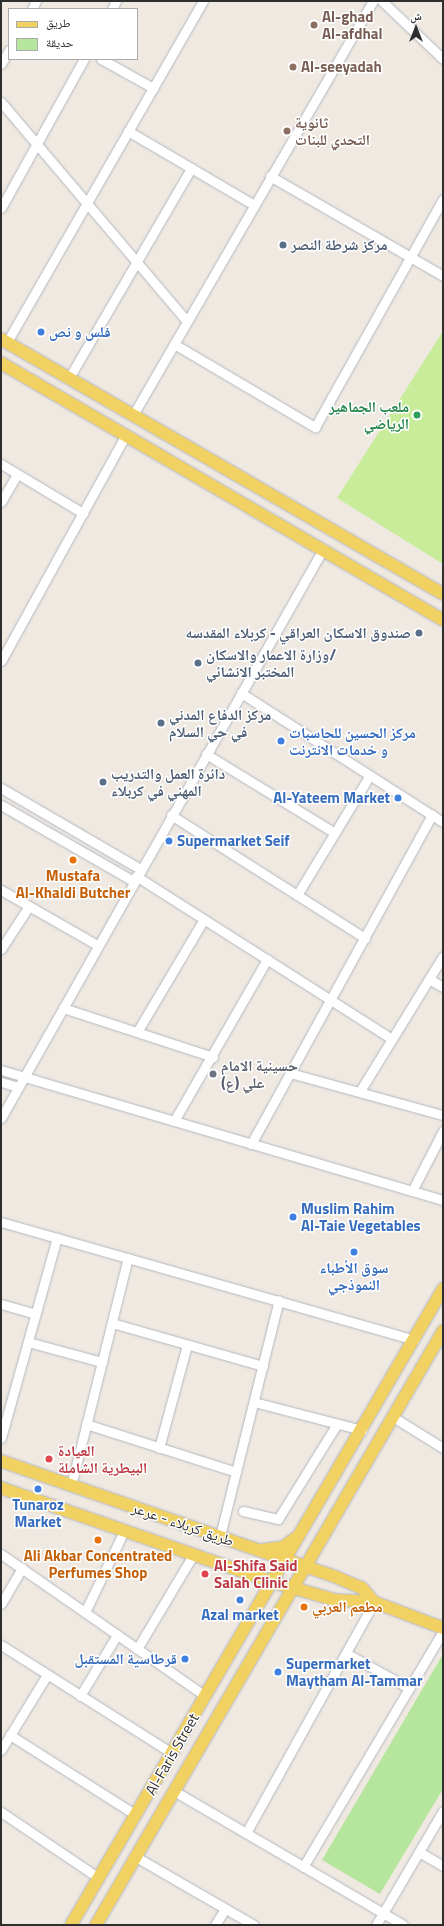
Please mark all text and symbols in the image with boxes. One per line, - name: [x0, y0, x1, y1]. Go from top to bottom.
- place label: Al-ghad Al-afdhal: [322, 7, 382, 42]
- legend: [8, 8, 138, 60]
- north arrow: [396, 8, 436, 48]
- text: ش: [410, 8, 422, 24]
- text: طريق: [46, 13, 71, 32]
- marker: Al-ghad Al-afdhal: [309, 20, 319, 30]
- text: حديقة: [46, 33, 74, 52]
- place label: Al-seeyadah: [301, 58, 382, 76]
- marker: Al-seeyadah: [288, 62, 298, 72]
- place label: ثانوية التحدي للبنات: [295, 113, 370, 148]
- marker: ثانوية التحدي للبنات: [282, 126, 292, 136]
- place label: مركز شرطة النصر: [291, 236, 388, 254]
- marker: مركز شرطة النصر: [278, 240, 288, 250]
- place label: فلس و نص: [49, 323, 111, 341]
- marker: فلس و نص: [36, 327, 46, 337]
- place label: ملعب الجماهير الرياضي: [329, 397, 409, 432]
- marker: ملعب الجماهير الرياضي: [412, 410, 422, 420]
- place label: صندوق الاسكان العراقي - كربلاء المقدسه: [185, 624, 411, 642]
- marker: صندوق الاسكان العراقي - كربلاء المقدسه: [414, 628, 424, 638]
- place label: وزارة الاعمار والاسكان/ المختبر الانشائي: [206, 645, 336, 680]
- marker: وزارة الاعمار والاسكان/ المختبر الانشائي: [193, 658, 203, 668]
- place label: مركز الدفاع المدني في حي السلام: [169, 705, 271, 740]
- marker: مركز الدفاع المدني في حي السلام: [156, 718, 166, 728]
- place label: مركز الحسين للحاسبات و خدمات الانترنت: [289, 723, 416, 758]
- marker: مركز الحسين للحاسبات و خدمات الانترنت: [276, 736, 286, 746]
- place label: دائرة العمل والتدريب المهني في كربلاء: [111, 764, 225, 799]
- marker: دائرة العمل والتدريب المهني في كربلاء: [98, 777, 108, 787]
- place label: Al-Yateem Market: [273, 789, 390, 807]
- marker: Al-Yateem Market: [393, 793, 403, 803]
- place label: Supermarket Seif: [177, 832, 290, 850]
- marker: Supermarket Seif: [164, 836, 174, 846]
- marker: Mustafa Al-Khaldi Butcher: [68, 855, 78, 865]
- place label: Mustafa Al-Khaldi Butcher: [16, 866, 130, 901]
- place label: حسينية الامام علي (ع): [221, 1056, 298, 1091]
- marker: حسينية الامام علي (ع): [208, 1069, 218, 1079]
- place label: Muslim Rahim Al-Taie Vegetables: [301, 1199, 421, 1234]
- marker: Muslim Rahim Al-Taie Vegetables: [288, 1212, 298, 1222]
- marker: سوق الأطباء النموذجي: [349, 1247, 359, 1257]
- place label: سوق الأطباء النموذجي: [319, 1258, 389, 1293]
- place label: العيادة البيطرية الشاملة: [58, 1441, 147, 1476]
- marker: العيادة البيطرية الشاملة: [43, 1453, 55, 1465]
- marker: Tunaroz Market: [33, 1484, 43, 1494]
- place label: Tunaroz Market: [12, 1495, 64, 1530]
- street label: طريق كربلاء - عرعر: [130, 1498, 236, 1550]
- marker: Ali Akbar Concentrated Perfumes Shop: [93, 1535, 103, 1545]
- place label: Ali Akbar Concentrated Perfumes Shop: [24, 1546, 172, 1581]
- place label: Al-Shifa Said Salah Clinic: [214, 1556, 298, 1591]
- marker: Al-Shifa Said Salah Clinic: [199, 1568, 211, 1580]
- marker: Azal market: [235, 1595, 245, 1605]
- place label: مطعم العربي: [312, 1598, 383, 1616]
- marker: مطعم العربي: [299, 1602, 309, 1612]
- place label: Azal market: [201, 1606, 279, 1624]
- place label: قرطاسية المستقبل: [74, 1650, 177, 1668]
- marker: قرطاسية المستقبل: [180, 1654, 190, 1664]
- place label: Supermarket Maytham Al-Tammar: [286, 1654, 422, 1689]
- marker: Supermarket Maytham Al-Tammar: [273, 1667, 283, 1677]
- street label: Al-Faris Street: [141, 1710, 203, 1798]

